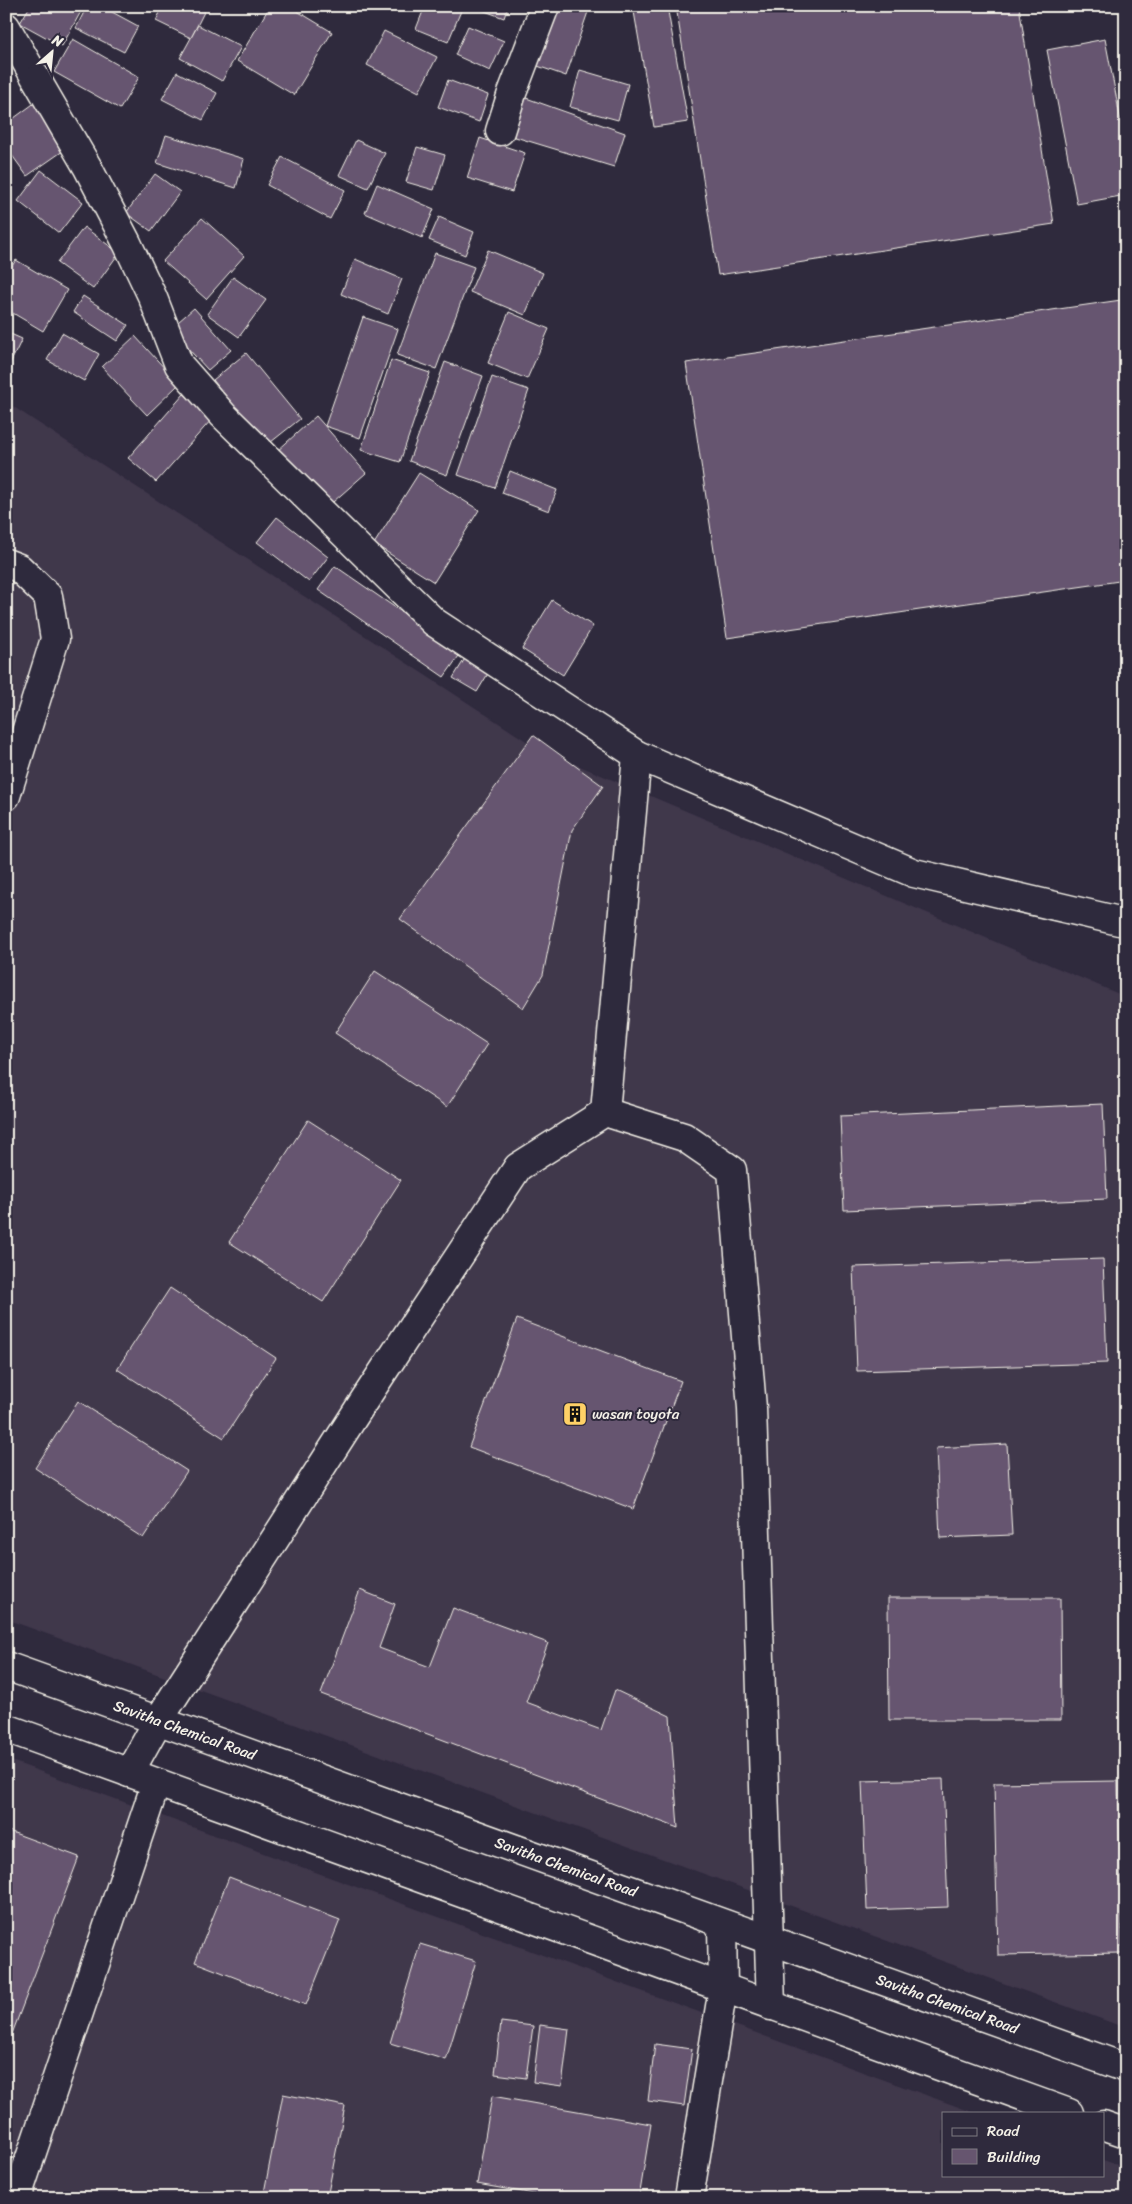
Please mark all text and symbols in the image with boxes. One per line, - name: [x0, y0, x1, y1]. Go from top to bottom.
- text: N: [47, 27, 68, 54]
- north arrow: [28, 28, 78, 78]
- building icon: wasan toyota: [562, 1401, 588, 1427]
- place label: wasan toyota: [592, 1401, 680, 1427]
- street label: Savitha Chemical Road: [110, 1693, 261, 1768]
- street label: Savitha Chemical Road: [491, 1829, 642, 1905]
- street label: Savitha Chemical Road: [872, 1966, 1023, 2042]
- legend: [942, 2112, 1104, 2176]
- text: Road: [987, 2118, 1020, 2144]
- text: Building: [987, 2144, 1041, 2170]

